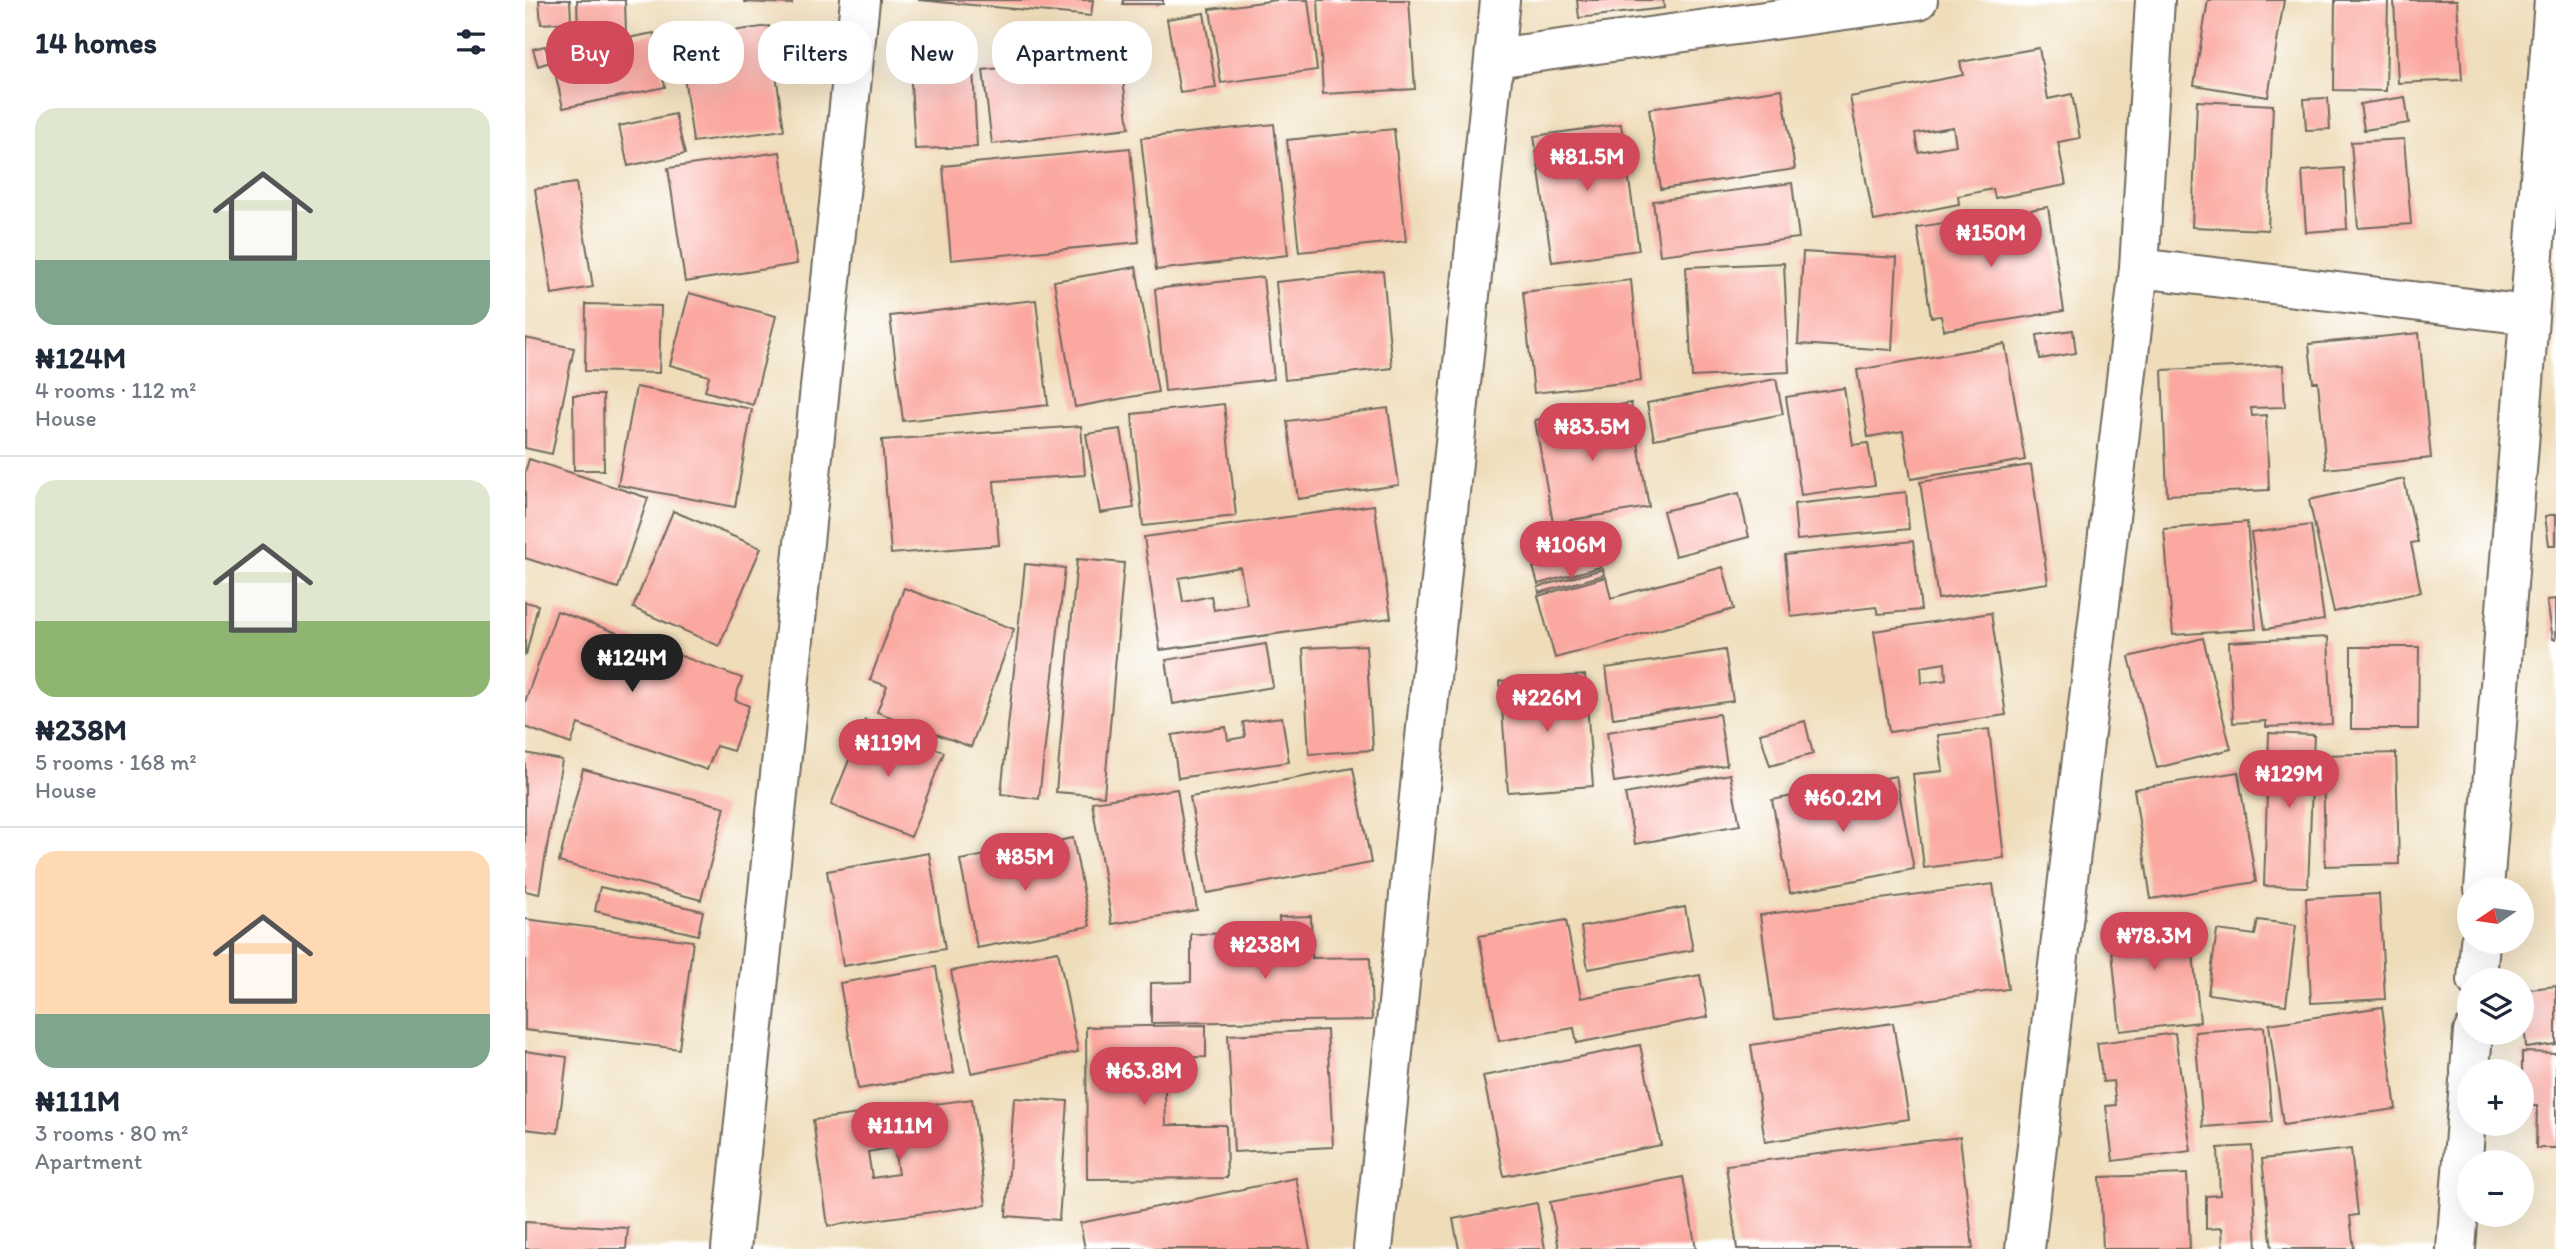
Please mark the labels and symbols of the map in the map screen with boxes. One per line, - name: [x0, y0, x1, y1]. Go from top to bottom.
- pin: ₦81.5M: [1530, 134, 1644, 193]
- pin: ₦150M: [1942, 210, 2040, 269]
- pin: ₦83.5M: [1535, 404, 1649, 463]
- pin: ₦106M: [1522, 522, 1620, 581]
- pin: ₦124M: [583, 634, 681, 694]
- pin: ₦226M: [1498, 674, 1596, 734]
- pin: ₦119M: [839, 720, 937, 779]
- pin: ₦129M: [2240, 750, 2338, 810]
- pin: ₦60.2M: [1786, 774, 1900, 834]
- pin: ₦85M: [984, 834, 1066, 893]
- north arrow: [2457, 877, 2534, 954]
- pin: ₦78.3M: [2097, 912, 2211, 972]
- pin: ₦238M: [1216, 922, 1314, 981]
- pin: ₦63.8M: [1087, 1048, 1201, 1107]
- pin: ₦111M: [851, 1102, 949, 1162]

